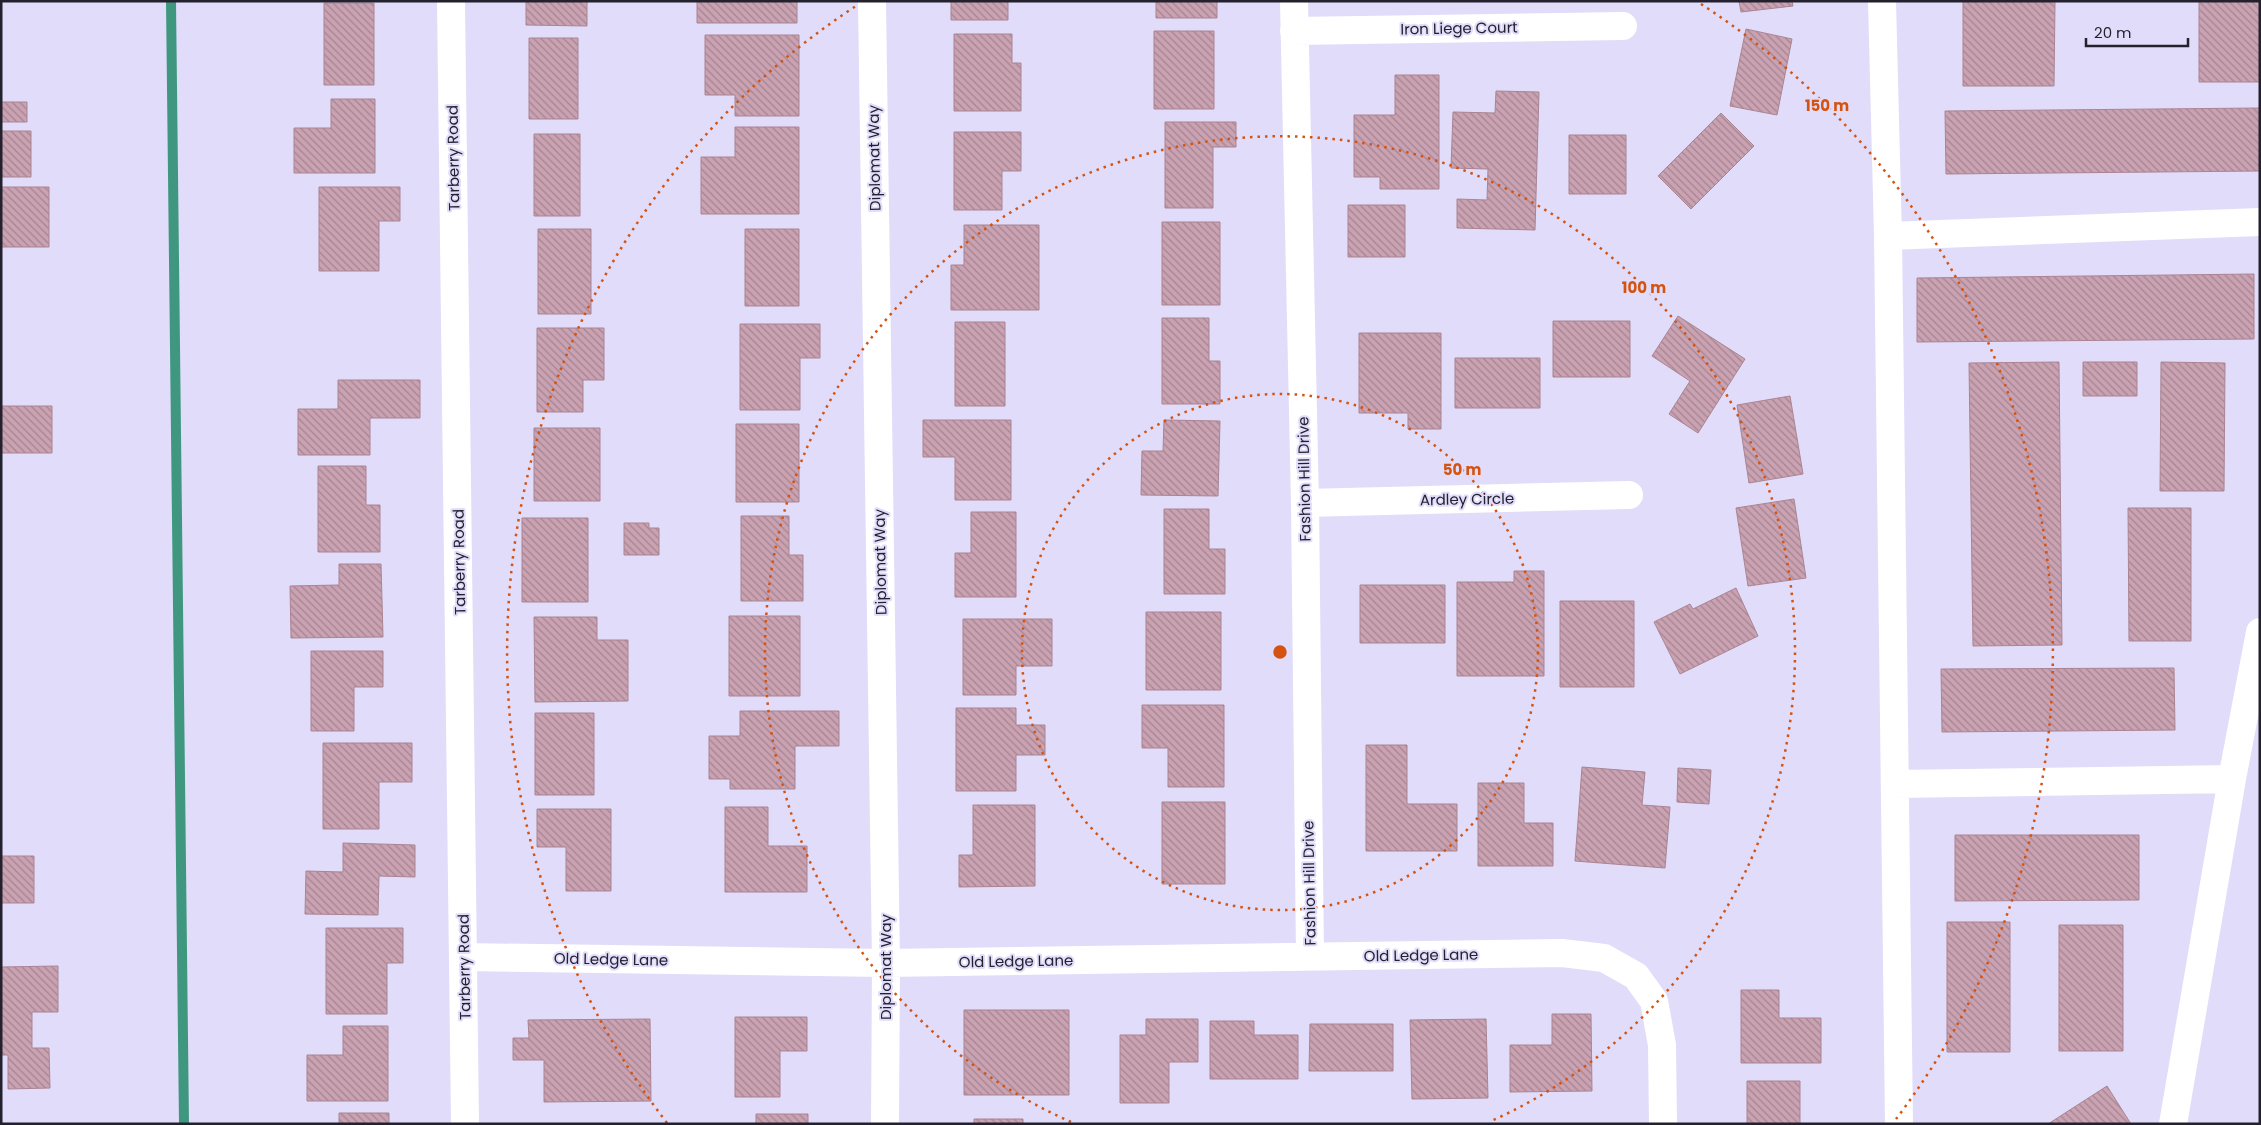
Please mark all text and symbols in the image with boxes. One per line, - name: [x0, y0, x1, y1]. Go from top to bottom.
- scale bar: [2086, 15, 2188, 47]
- street label: Iron Liege Court: [1400, 16, 1518, 40]
- text: 20 m: [2094, 22, 2132, 43]
- text: 150 m: [1805, 95, 1849, 116]
- street label: Diplomat Way: [863, 104, 885, 211]
- street label: Tarberry Road: [442, 105, 464, 211]
- text: 100 m: [1622, 277, 1666, 298]
- street label: Fashion Hill Drive: [1292, 416, 1316, 542]
- text: 50 m: [1443, 459, 1481, 480]
- street label: Ardley Circle: [1420, 488, 1514, 510]
- street label: Diplomat Way: [869, 508, 891, 615]
- street label: Tarberry Road: [448, 509, 470, 615]
- centre of rings: [1271, 643, 1289, 661]
- street label: Fashion Hill Drive: [1297, 820, 1321, 946]
- street label: Diplomat Way: [875, 913, 896, 1020]
- street label: Tarberry Road: [453, 914, 475, 1020]
- street label: Old Ledge Lane: [1364, 944, 1478, 966]
- street label: Old Ledge Lane: [554, 948, 668, 970]
- street label: Old Ledge Lane: [959, 950, 1073, 972]

